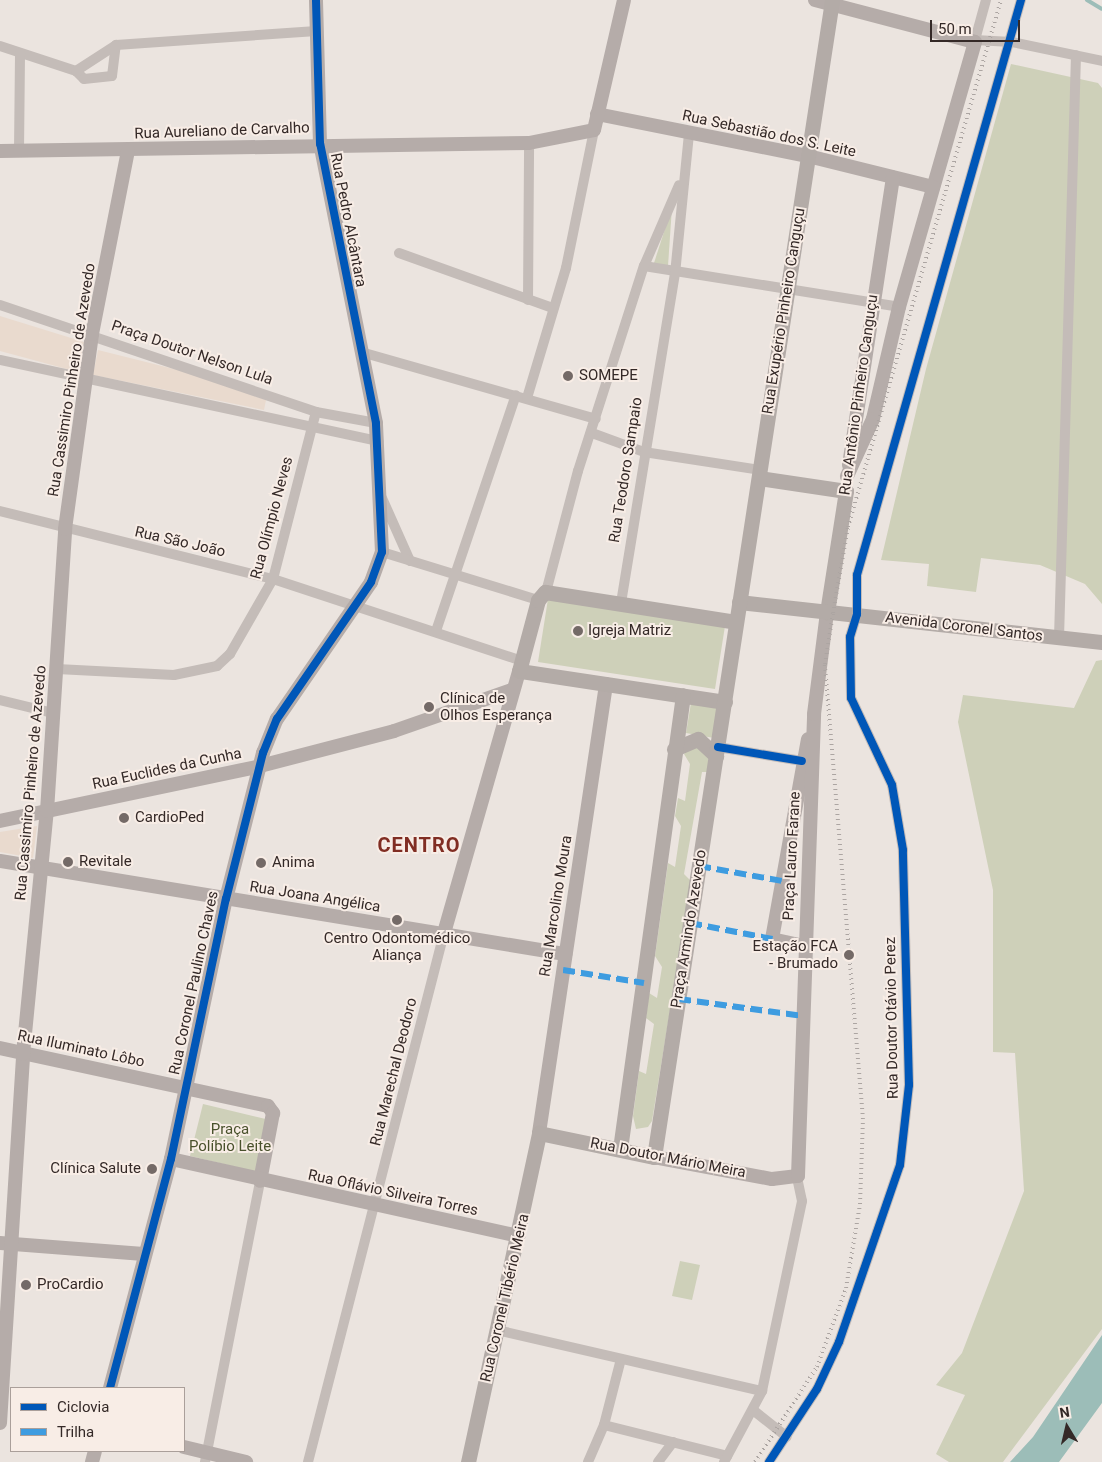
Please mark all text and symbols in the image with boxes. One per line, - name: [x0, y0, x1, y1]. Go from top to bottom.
- scale bar: [932, 10, 1022, 42]
- text: 50 m: [938, 20, 972, 38]
- street label: Rua Sebastião dos S. Leite: [680, 107, 858, 161]
- street label: Rua Aureliano de Carvalho: [134, 119, 310, 143]
- street label: Rua Pedro Alcântara: [326, 151, 370, 289]
- street label: Rua Exupério Pinheiro Canguçu: [759, 207, 809, 415]
- street label: Rua Cassimiro Pinheiro de Azevedo: [45, 262, 99, 498]
- street label: Rua Antônio Pinheiro Canguçu: [836, 293, 882, 497]
- street label: Praça Doutor Nelson Lula: [109, 317, 275, 389]
- place label: SOMEPE: [579, 367, 638, 385]
- marker: SOMEPE: [561, 369, 575, 383]
- street label: Rua Teodoro Sampaio: [606, 396, 646, 544]
- street label: Rua Olímpio Neves: [247, 455, 297, 581]
- street label: Rua São João: [133, 523, 227, 561]
- street label: Avenida Coronel Santos: [884, 608, 1044, 646]
- place label: Igreja Matriz: [588, 622, 671, 640]
- marker: Igreja Matriz: [572, 625, 584, 637]
- street label: Rua Cassimiro Pinheiro de Azevedo: [12, 665, 50, 901]
- place label: Clínica de Olhos Esperança: [440, 689, 552, 724]
- marker: Clínica de Olhos Esperança: [422, 700, 436, 714]
- street label: Rua Euclides da Cunha: [91, 744, 243, 794]
- street label: Praça Lauro Farane: [780, 791, 804, 921]
- place label: CardioPed: [135, 809, 204, 827]
- marker: CardioPed: [117, 811, 131, 825]
- district label: CENTRO: [377, 833, 461, 857]
- street label: Rua Marcolino Moura: [536, 834, 576, 978]
- street label: Praça Armindo Azevedo: [668, 849, 710, 1009]
- place label: Revitale: [79, 853, 132, 871]
- place label: Anima: [272, 854, 315, 872]
- marker: Revitale: [61, 855, 75, 869]
- marker: Anima: [254, 856, 268, 870]
- street label: Rua Joana Angélica: [248, 878, 382, 916]
- street label: Rua Coronel Paulino Chaves: [166, 889, 222, 1077]
- marker: Centro Odontomédico Aliança: [390, 913, 404, 927]
- place label: Centro Odontomédico Aliança: [324, 929, 470, 964]
- place label: Estação FCA - Brumado: [753, 937, 838, 972]
- street label: Rua Doutor Otávio Perez: [882, 937, 902, 1099]
- marker: Estação FCA - Brumado: [842, 948, 856, 962]
- street label: Rua Marechal Deodoro: [367, 996, 421, 1148]
- street label: Rua Iluminato Lôbo: [16, 1027, 146, 1071]
- park label: Praça Políbio Leite: [189, 1120, 271, 1155]
- street label: Rua Doutor Mário Meira: [589, 1134, 747, 1182]
- place label: Clínica Salute: [50, 1160, 141, 1178]
- marker: Clínica Salute: [145, 1162, 159, 1176]
- street label: Rua Oflávio Silveira Torres: [306, 1166, 480, 1220]
- street label: Rua Coronel Tibério Meira: [477, 1212, 533, 1384]
- place label: ProCardio: [37, 1276, 103, 1294]
- marker: ProCardio: [19, 1278, 33, 1292]
- legend: [10, 1387, 185, 1452]
- text: Ciclovia: [57, 1398, 109, 1416]
- north arrow: [1042, 1402, 1092, 1452]
- text: N: [1059, 1404, 1071, 1421]
- text: Trilha: [57, 1423, 94, 1441]

